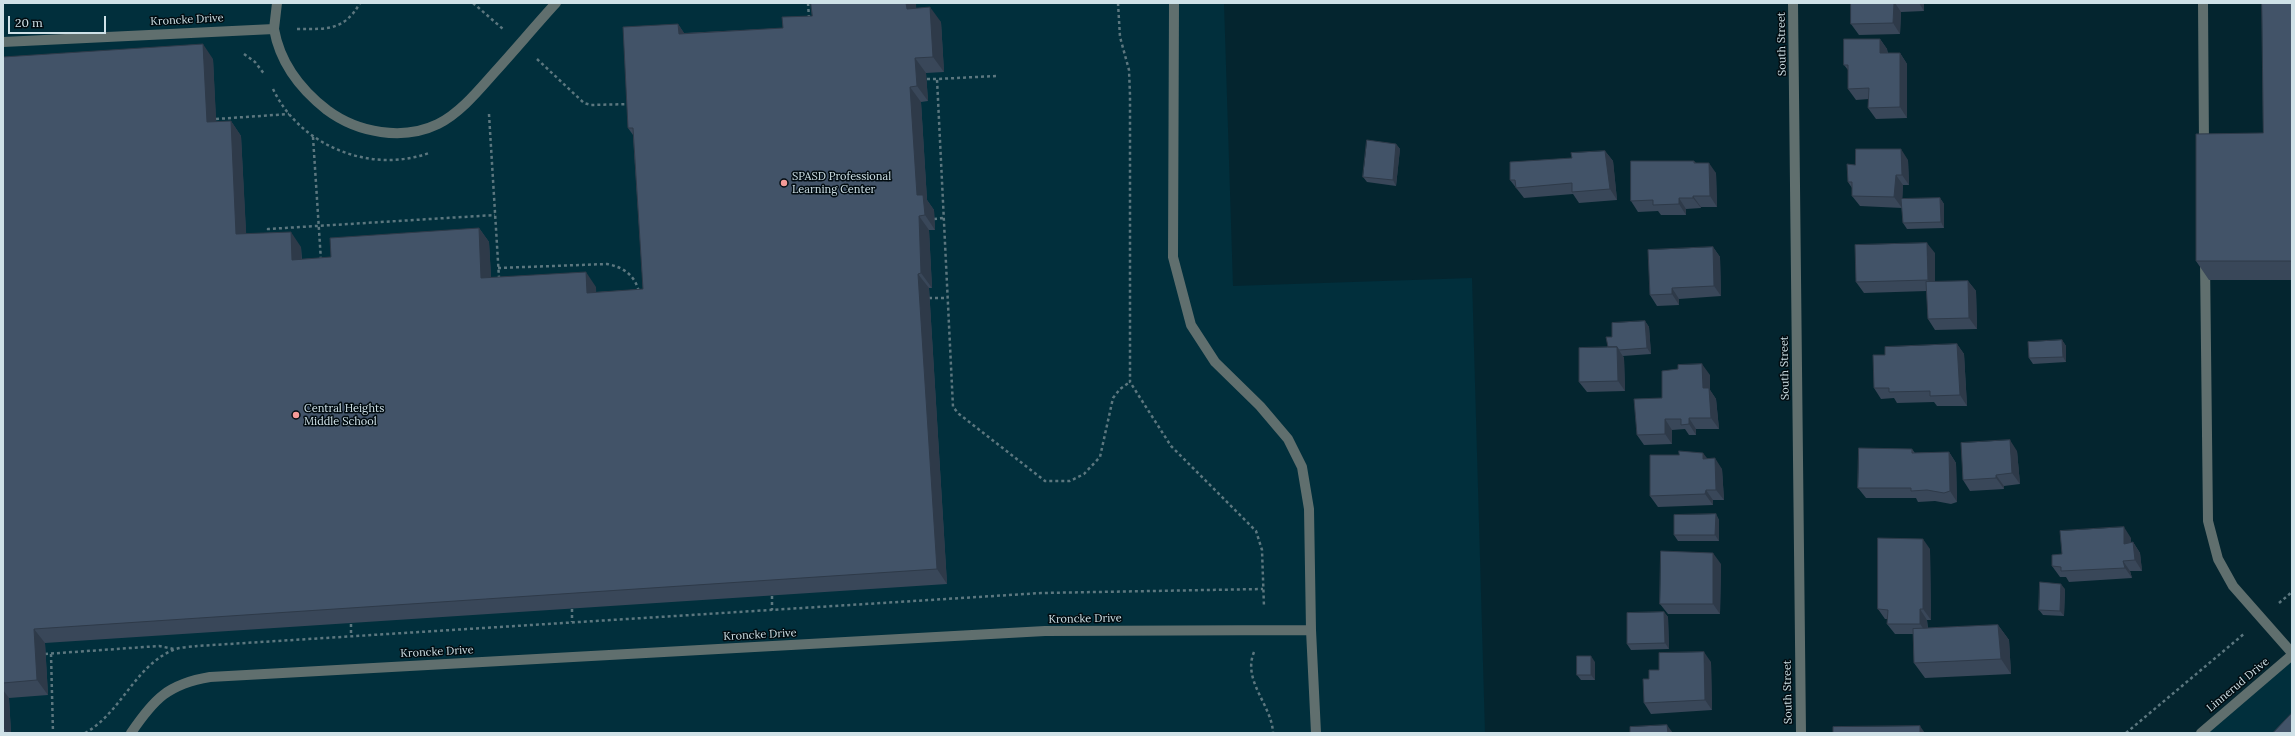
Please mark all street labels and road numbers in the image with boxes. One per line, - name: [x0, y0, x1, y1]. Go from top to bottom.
- street label: Kroncke Drive: [150, 11, 224, 29]
- street label: South Street: [1775, 12, 1789, 76]
- street label: South Street: [1778, 336, 1792, 400]
- street label: Kroncke Drive: [1048, 612, 1122, 626]
- street label: Kroncke Drive: [723, 626, 797, 644]
- street label: Kroncke Drive: [400, 643, 474, 661]
- street label: Linnerud Drive: [2204, 655, 2272, 715]
- street label: South Street: [1781, 660, 1795, 724]

